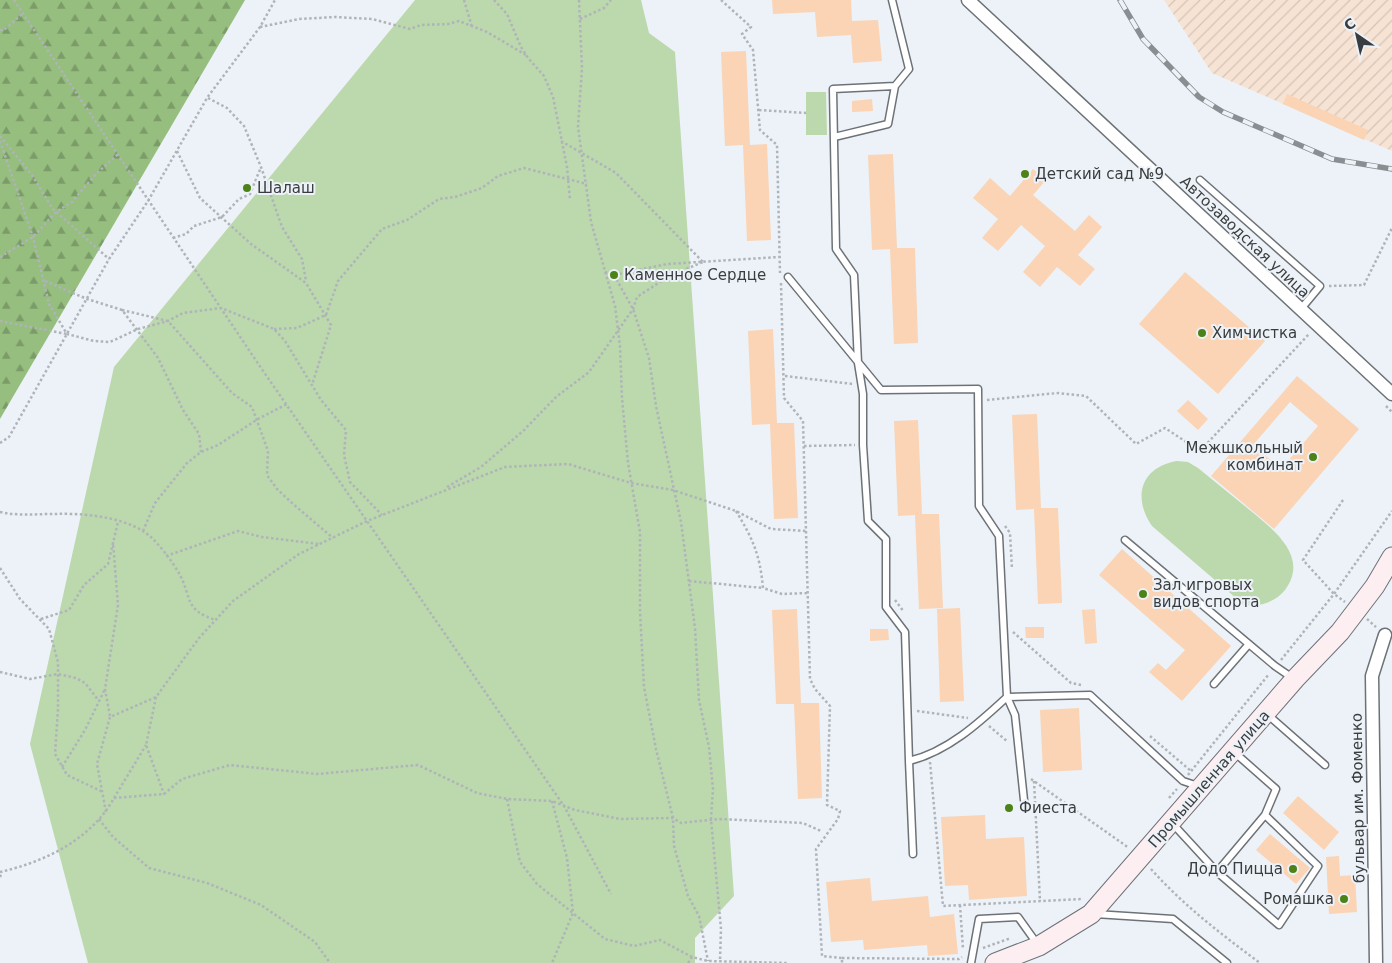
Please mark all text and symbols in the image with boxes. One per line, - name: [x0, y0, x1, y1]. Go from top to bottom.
- north arrow: [1332, 10, 1382, 60]
- text: С: [1341, 15, 1358, 34]
- place label: Детский сад №9: [1035, 165, 1164, 183]
- marker: Детский сад №9: [1019, 168, 1031, 180]
- street label: Автозаводская улица: [1177, 172, 1313, 302]
- place label: Шалаш: [257, 179, 315, 197]
- marker: Шалаш: [241, 182, 253, 194]
- place label: Каменное Сердце: [624, 266, 766, 284]
- marker: Каменное Сердце: [608, 269, 620, 281]
- place label: Химчистка: [1212, 324, 1297, 342]
- marker: Химчистка: [1196, 327, 1208, 339]
- place label: Межшкольный комбинат: [1186, 439, 1303, 474]
- marker: Межшкольный комбинат: [1307, 451, 1319, 463]
- place label: Зал игровых видов спорта: [1153, 576, 1259, 611]
- marker: Зал игровых видов спорта: [1137, 588, 1149, 600]
- street label: Промышленная улица: [1145, 707, 1273, 851]
- street label: бульвар им. Фоменко: [1348, 713, 1368, 883]
- place label: Фиеста: [1019, 799, 1077, 817]
- marker: Фиеста: [1003, 802, 1015, 814]
- place label: Додо Пицца: [1187, 860, 1283, 878]
- marker: Додо Пицца: [1287, 863, 1299, 875]
- place label: Ромашка: [1263, 890, 1334, 908]
- marker: Ромашка: [1338, 893, 1350, 905]

